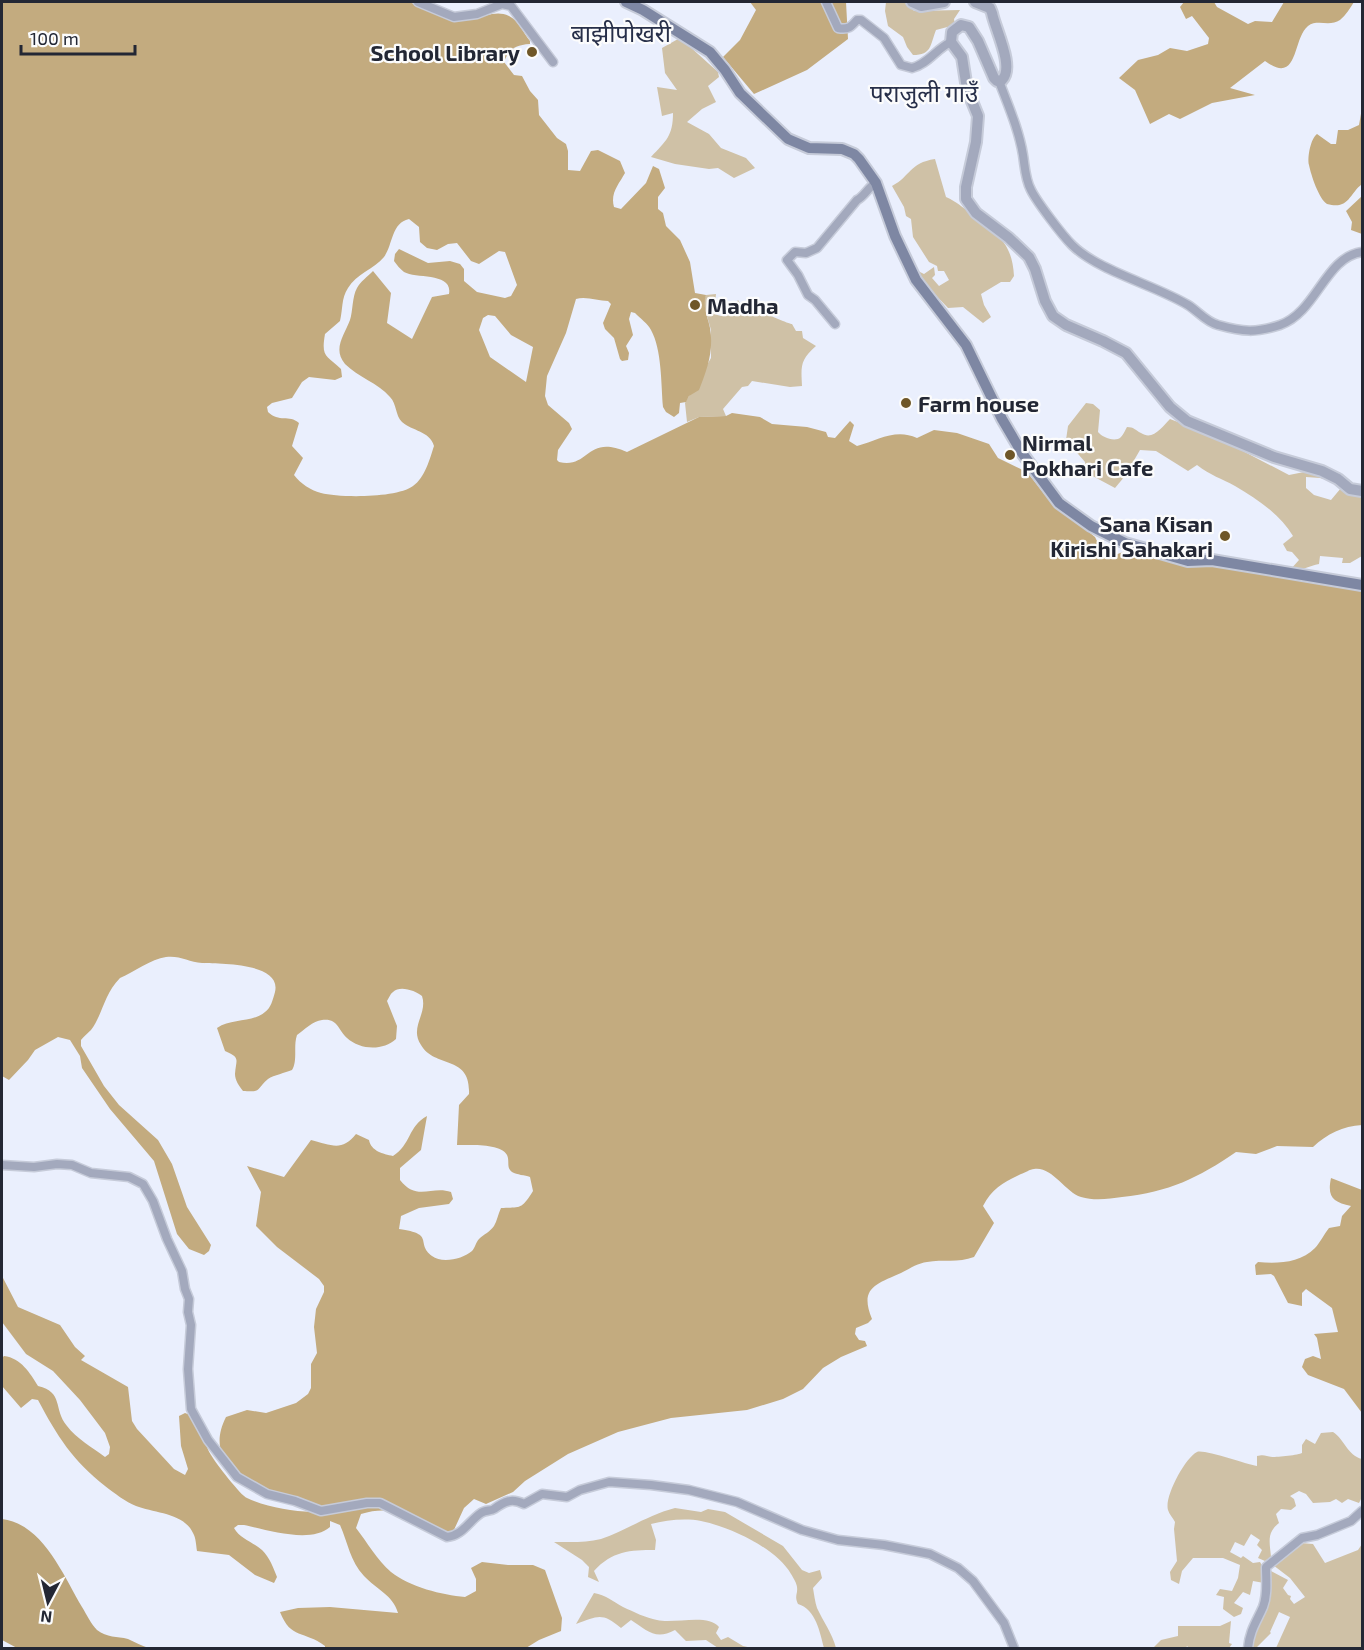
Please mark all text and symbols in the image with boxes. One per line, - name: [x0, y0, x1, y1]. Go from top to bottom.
- scale bar: [21, 18, 135, 56]
- district label: बाझीपोखरी: [571, 18, 672, 47]
- text: 100 m: [30, 27, 79, 49]
- place label: School Library: [371, 39, 521, 66]
- marker: School Library: [525, 45, 539, 59]
- district label: पराजुली गाउँ: [870, 78, 979, 109]
- place label: Madha: [707, 292, 779, 318]
- marker: Madha: [688, 298, 702, 312]
- place label: Farm house: [918, 390, 1039, 416]
- marker: Farm house: [899, 396, 913, 410]
- place label: Nirmal Pokhari Cafe: [1022, 429, 1153, 480]
- marker: Nirmal Pokhari Cafe: [1003, 448, 1017, 462]
- place label: Sana Kisan Kirishi Sahakari: [1050, 510, 1213, 561]
- marker: Sana Kisan Kirishi Sahakari: [1218, 529, 1232, 543]
- north arrow: [18, 1572, 78, 1632]
- text: N: [39, 1607, 53, 1628]

